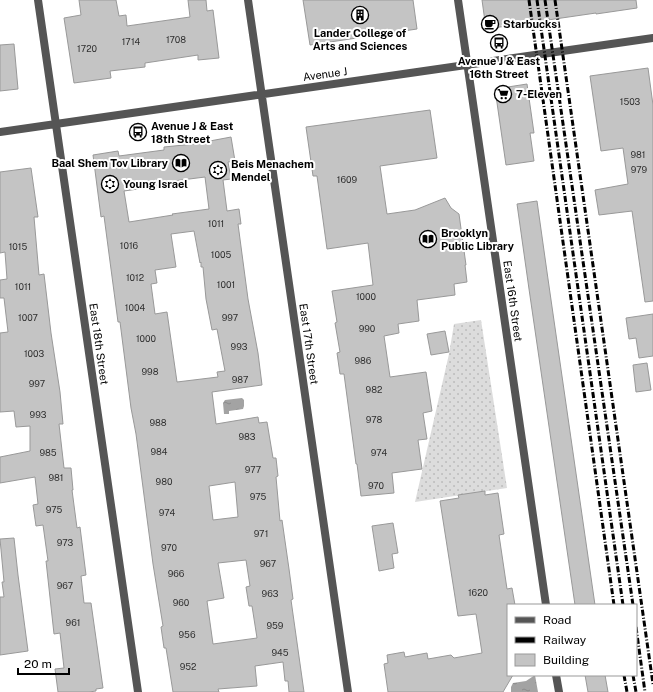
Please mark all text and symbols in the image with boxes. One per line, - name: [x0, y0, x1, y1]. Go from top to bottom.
- building icon: Lander College of Arts and Sciences: [350, 5, 370, 25]
- cafe icon: Starbucks: [480, 14, 500, 34]
- place label: Starbucks: [503, 18, 557, 30]
- place label: Lander College of Arts and Sciences: [313, 27, 407, 52]
- bus stop icon: Avenue J & East 16th Street: [489, 33, 509, 53]
- house number: 1708: [166, 34, 186, 45]
- house number: 1714: [122, 36, 141, 47]
- house number: 1720: [77, 43, 97, 54]
- place label: Avenue J & East 16th Street: [458, 55, 541, 80]
- street label: Avenue J: [302, 65, 348, 83]
- supermarket icon: 7-Eleven: [493, 84, 513, 104]
- place label: 7-Eleven: [516, 88, 562, 100]
- house number: 1503: [620, 96, 641, 107]
- place label: Avenue J & East 18th Street: [151, 120, 234, 145]
- bus stop icon: Avenue J & East 18th Street: [128, 122, 148, 142]
- house number: 981: [630, 149, 646, 160]
- library icon: Baal Shem Tov Library: [171, 153, 191, 173]
- place label: Baal Shem Tov Library: [51, 157, 169, 169]
- place label: Beis Menachem Mendel: [231, 158, 314, 183]
- synagogue icon: Beis Menachem Mendel: [208, 160, 228, 180]
- house number: 979: [631, 164, 648, 175]
- synagogue icon: Young Israel: [100, 174, 120, 194]
- house number: 1609: [337, 174, 358, 185]
- place label: Young Israel: [123, 178, 188, 190]
- house number: 1011: [208, 218, 224, 229]
- place label: Brooklyn Public Library: [441, 227, 515, 252]
- library icon: Brooklyn Public Library: [418, 229, 438, 249]
- house number: 1016: [120, 240, 139, 251]
- house number: 1015: [9, 241, 28, 252]
- house number: 1005: [211, 249, 231, 260]
- street label: East 16th Street: [501, 260, 525, 342]
- house number: 1012: [126, 272, 144, 283]
- house number: 1001: [217, 279, 235, 290]
- house number: 1011: [15, 281, 31, 292]
- house number: 1000: [356, 291, 377, 302]
- street label: East 18th Street: [87, 302, 111, 386]
- house number: 1004: [125, 302, 145, 313]
- street label: East 17th Street: [297, 303, 321, 385]
- house number: 1007: [18, 312, 38, 323]
- house number: 997: [222, 312, 238, 323]
- house number: 990: [359, 323, 376, 334]
- house number: 1000: [136, 333, 157, 344]
- house number: 993: [231, 341, 248, 352]
- house number: 1003: [24, 348, 44, 359]
- house number: 986: [355, 355, 372, 366]
- house number: 998: [142, 366, 159, 377]
- house number: 987: [232, 374, 248, 385]
- house number: 997: [29, 378, 45, 389]
- house number: 982: [366, 384, 382, 395]
- house number: 993: [30, 409, 47, 420]
- house number: 978: [366, 414, 382, 425]
- house number: 988: [149, 417, 167, 428]
- house number: 983: [239, 431, 256, 442]
- house number: 984: [150, 446, 168, 457]
- house number: 985: [39, 447, 57, 458]
- house number: 974: [371, 447, 387, 458]
- house number: 977: [245, 464, 261, 475]
- house number: 981: [48, 472, 64, 483]
- house number: 980: [156, 476, 173, 487]
- house number: 970: [368, 480, 385, 491]
- house number: 975: [250, 491, 267, 502]
- house number: 975: [46, 504, 63, 515]
- house number: 974: [159, 507, 175, 518]
- house number: 971: [254, 528, 268, 539]
- house number: 973: [57, 537, 74, 548]
- house number: 970: [161, 542, 178, 553]
- house number: 967: [260, 558, 276, 569]
- house number: 966: [168, 568, 185, 579]
- house number: 967: [57, 580, 73, 591]
- house number: 1620: [468, 587, 489, 598]
- house number: 963: [262, 588, 279, 599]
- house number: 960: [173, 597, 190, 608]
- legend: [507, 604, 637, 676]
- text: Road: [543, 613, 571, 627]
- house number: 961: [66, 617, 80, 628]
- house number: 959: [266, 620, 284, 631]
- house number: 956: [179, 629, 196, 640]
- text: Railway: [543, 633, 587, 647]
- house number: 945: [272, 647, 289, 658]
- scale bar: [18, 650, 69, 676]
- text: Building: [543, 653, 589, 667]
- text: 20 m: [24, 657, 52, 671]
- house number: 952: [180, 661, 196, 672]

